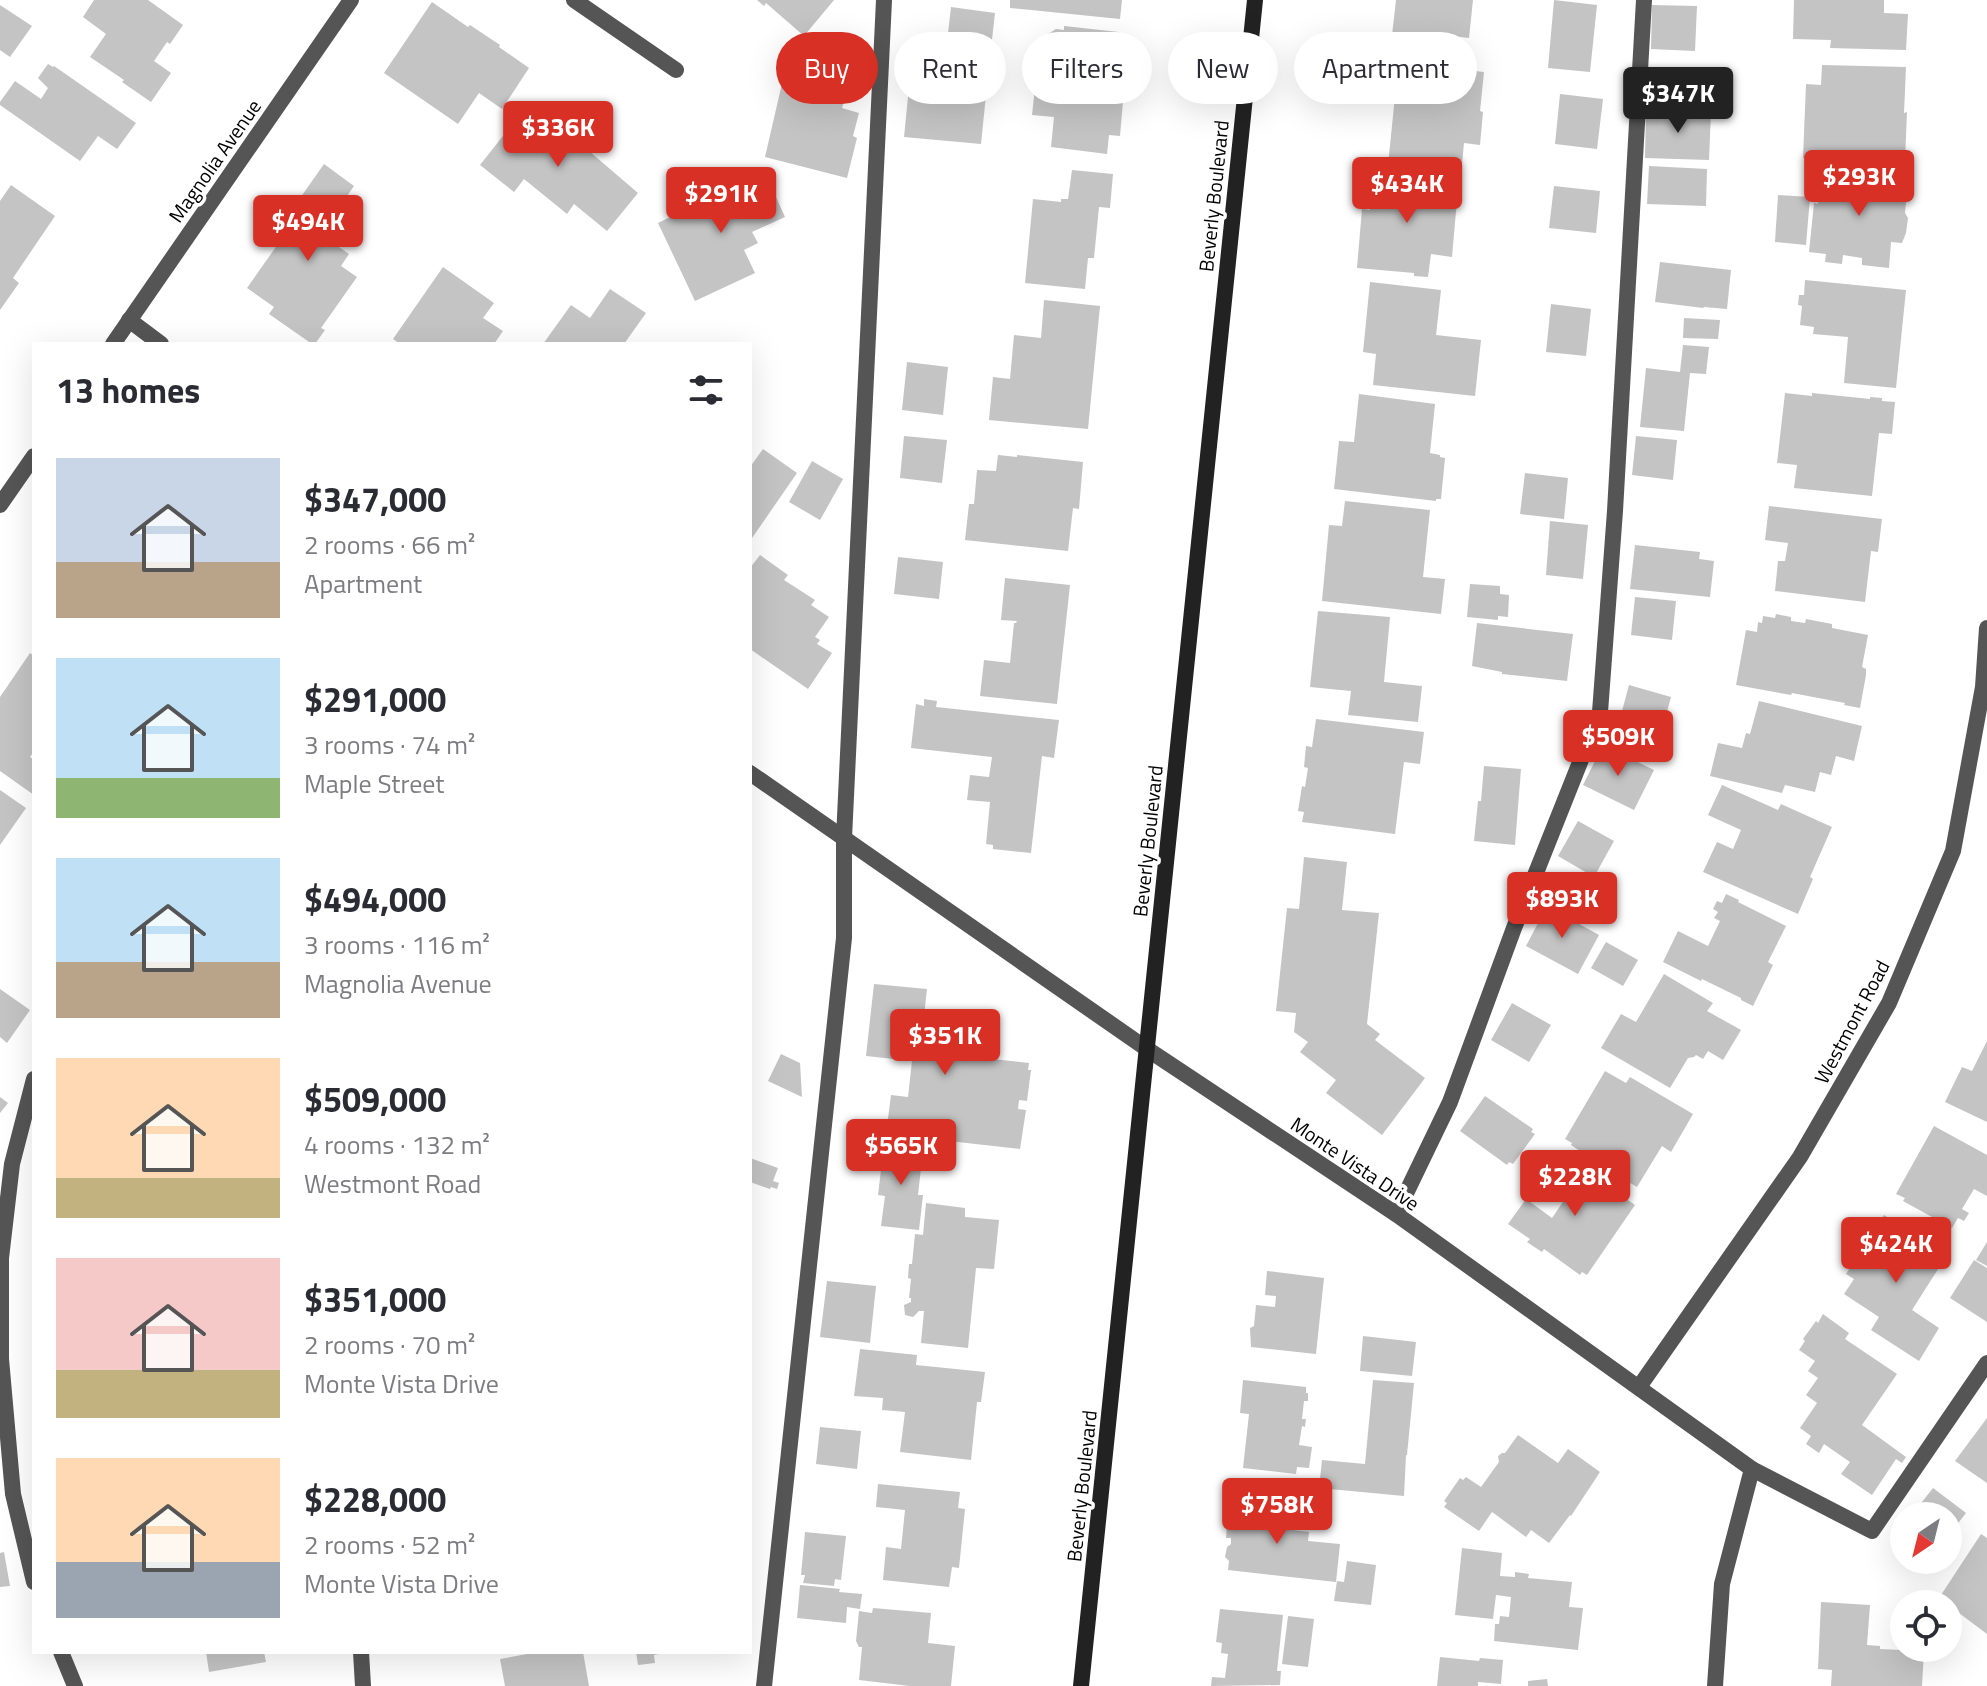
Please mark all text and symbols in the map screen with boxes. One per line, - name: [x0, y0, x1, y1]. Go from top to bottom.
- chip: Buy: [776, 32, 878, 104]
- chip: Rent: [894, 32, 1006, 104]
- chip: Filters: [1022, 32, 1152, 104]
- chip: New: [1168, 32, 1278, 104]
- chip: Apartment: [1294, 32, 1477, 104]
- pin: $347K: [1622, 67, 1734, 135]
- text: $347K: [1641, 73, 1715, 112]
- street label: Magnolia Avenue: [160, 93, 269, 229]
- pin: $336K: [502, 101, 614, 169]
- text: $336K: [521, 107, 595, 146]
- street label: Beverly Boulevard: [1190, 119, 1237, 273]
- pin: $293K: [1803, 150, 1915, 218]
- text: $293K: [1822, 156, 1896, 195]
- pin: $434K: [1351, 157, 1463, 225]
- text: $434K: [1370, 163, 1444, 202]
- pin: $291K: [665, 167, 777, 235]
- text: $291K: [684, 173, 758, 212]
- pin: $494K: [252, 195, 364, 263]
- text: $494K: [271, 201, 345, 240]
- text: 13 homes: [56, 364, 200, 416]
- icon: filters: [684, 368, 728, 412]
- text: $347,000: [304, 473, 446, 525]
- icon: home: [120, 490, 216, 586]
- text: 2 rooms · 66 m²: [304, 525, 475, 564]
- text: Apartment: [304, 564, 422, 603]
- text: $291,000: [304, 673, 446, 725]
- icon: home: [120, 690, 216, 786]
- pin: $509K: [1562, 710, 1674, 778]
- text: $509K: [1581, 716, 1655, 755]
- text: 3 rooms · 74 m²: [304, 725, 475, 764]
- text: Maple Street: [304, 764, 444, 803]
- street label: Beverly Boulevard: [1124, 764, 1171, 918]
- pin: $893K: [1506, 872, 1618, 940]
- text: $494,000: [304, 873, 446, 925]
- text: $893K: [1525, 878, 1599, 917]
- icon: home: [120, 890, 216, 986]
- text: 3 rooms · 116 m²: [304, 925, 490, 964]
- street label: Westmont Road: [1806, 954, 1897, 1089]
- text: Magnolia Avenue: [304, 964, 492, 1003]
- pin: $351K: [889, 1009, 1001, 1077]
- text: $351K: [908, 1015, 982, 1054]
- text: $509,000: [304, 1073, 446, 1125]
- icon: home: [120, 1090, 216, 1186]
- street label: Monte Vista Drive: [1284, 1109, 1426, 1218]
- pin: $565K: [845, 1119, 957, 1187]
- text: 4 rooms · 132 m²: [304, 1125, 490, 1164]
- text: $565K: [864, 1125, 938, 1164]
- pin: $228K: [1519, 1150, 1631, 1218]
- text: $228K: [1538, 1156, 1612, 1195]
- text: Westmont Road: [304, 1164, 481, 1203]
- pin: $424K: [1840, 1217, 1952, 1285]
- text: $424K: [1859, 1223, 1933, 1262]
- text: $351,000: [304, 1273, 446, 1325]
- icon: home: [120, 1290, 216, 1386]
- text: 2 rooms · 70 m²: [304, 1325, 475, 1364]
- text: Monte Vista Drive: [304, 1364, 499, 1403]
- street label: Beverly Boulevard: [1058, 1409, 1105, 1563]
- text: $228,000: [304, 1473, 446, 1525]
- pin: $758K: [1221, 1478, 1333, 1546]
- text: $758K: [1240, 1484, 1314, 1523]
- icon: home: [120, 1490, 216, 1586]
- north arrow: [1890, 1502, 1962, 1574]
- map controls: [1890, 1502, 1962, 1662]
- text: 2 rooms · 52 m²: [304, 1525, 475, 1564]
- text: Monte Vista Drive: [304, 1564, 499, 1603]
- button: locate: [1890, 1590, 1962, 1662]

